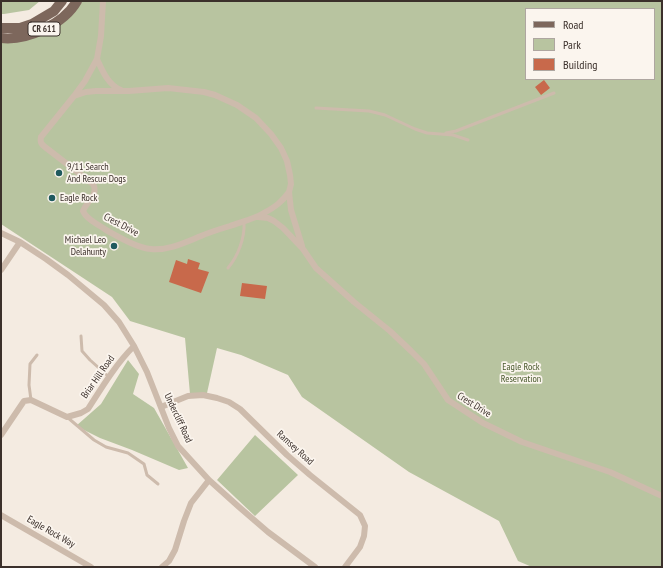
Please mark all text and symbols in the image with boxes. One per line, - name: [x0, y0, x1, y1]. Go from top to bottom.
- legend: [525, 8, 655, 80]
- text: Road: [563, 17, 583, 32]
- road number: CR 611: [28, 22, 60, 36]
- text: Park: [563, 37, 581, 52]
- text: Building: [563, 57, 598, 72]
- place label: 9/11 Search And Rescue Dogs: [67, 161, 126, 184]
- marker: 9/11 Search And Rescue Dogs: [54, 168, 64, 178]
- place label: Eagle Rock: [60, 192, 97, 204]
- marker: Eagle Rock: [47, 193, 57, 203]
- street label: Crest Drive: [102, 211, 140, 239]
- place label: Michael Leo Delahunty: [65, 234, 106, 258]
- marker: Michael Leo Delahunty: [109, 241, 119, 251]
- street label: Briar Hill Road: [79, 353, 117, 401]
- park label: Eagle Rock Reservation: [501, 361, 541, 384]
- street label: Crest Drive: [455, 390, 493, 420]
- street label: Undercliff Road: [161, 391, 195, 445]
- street label: Ramsey Road: [274, 428, 316, 468]
- street label: Eagle Rock Way: [25, 513, 77, 551]

